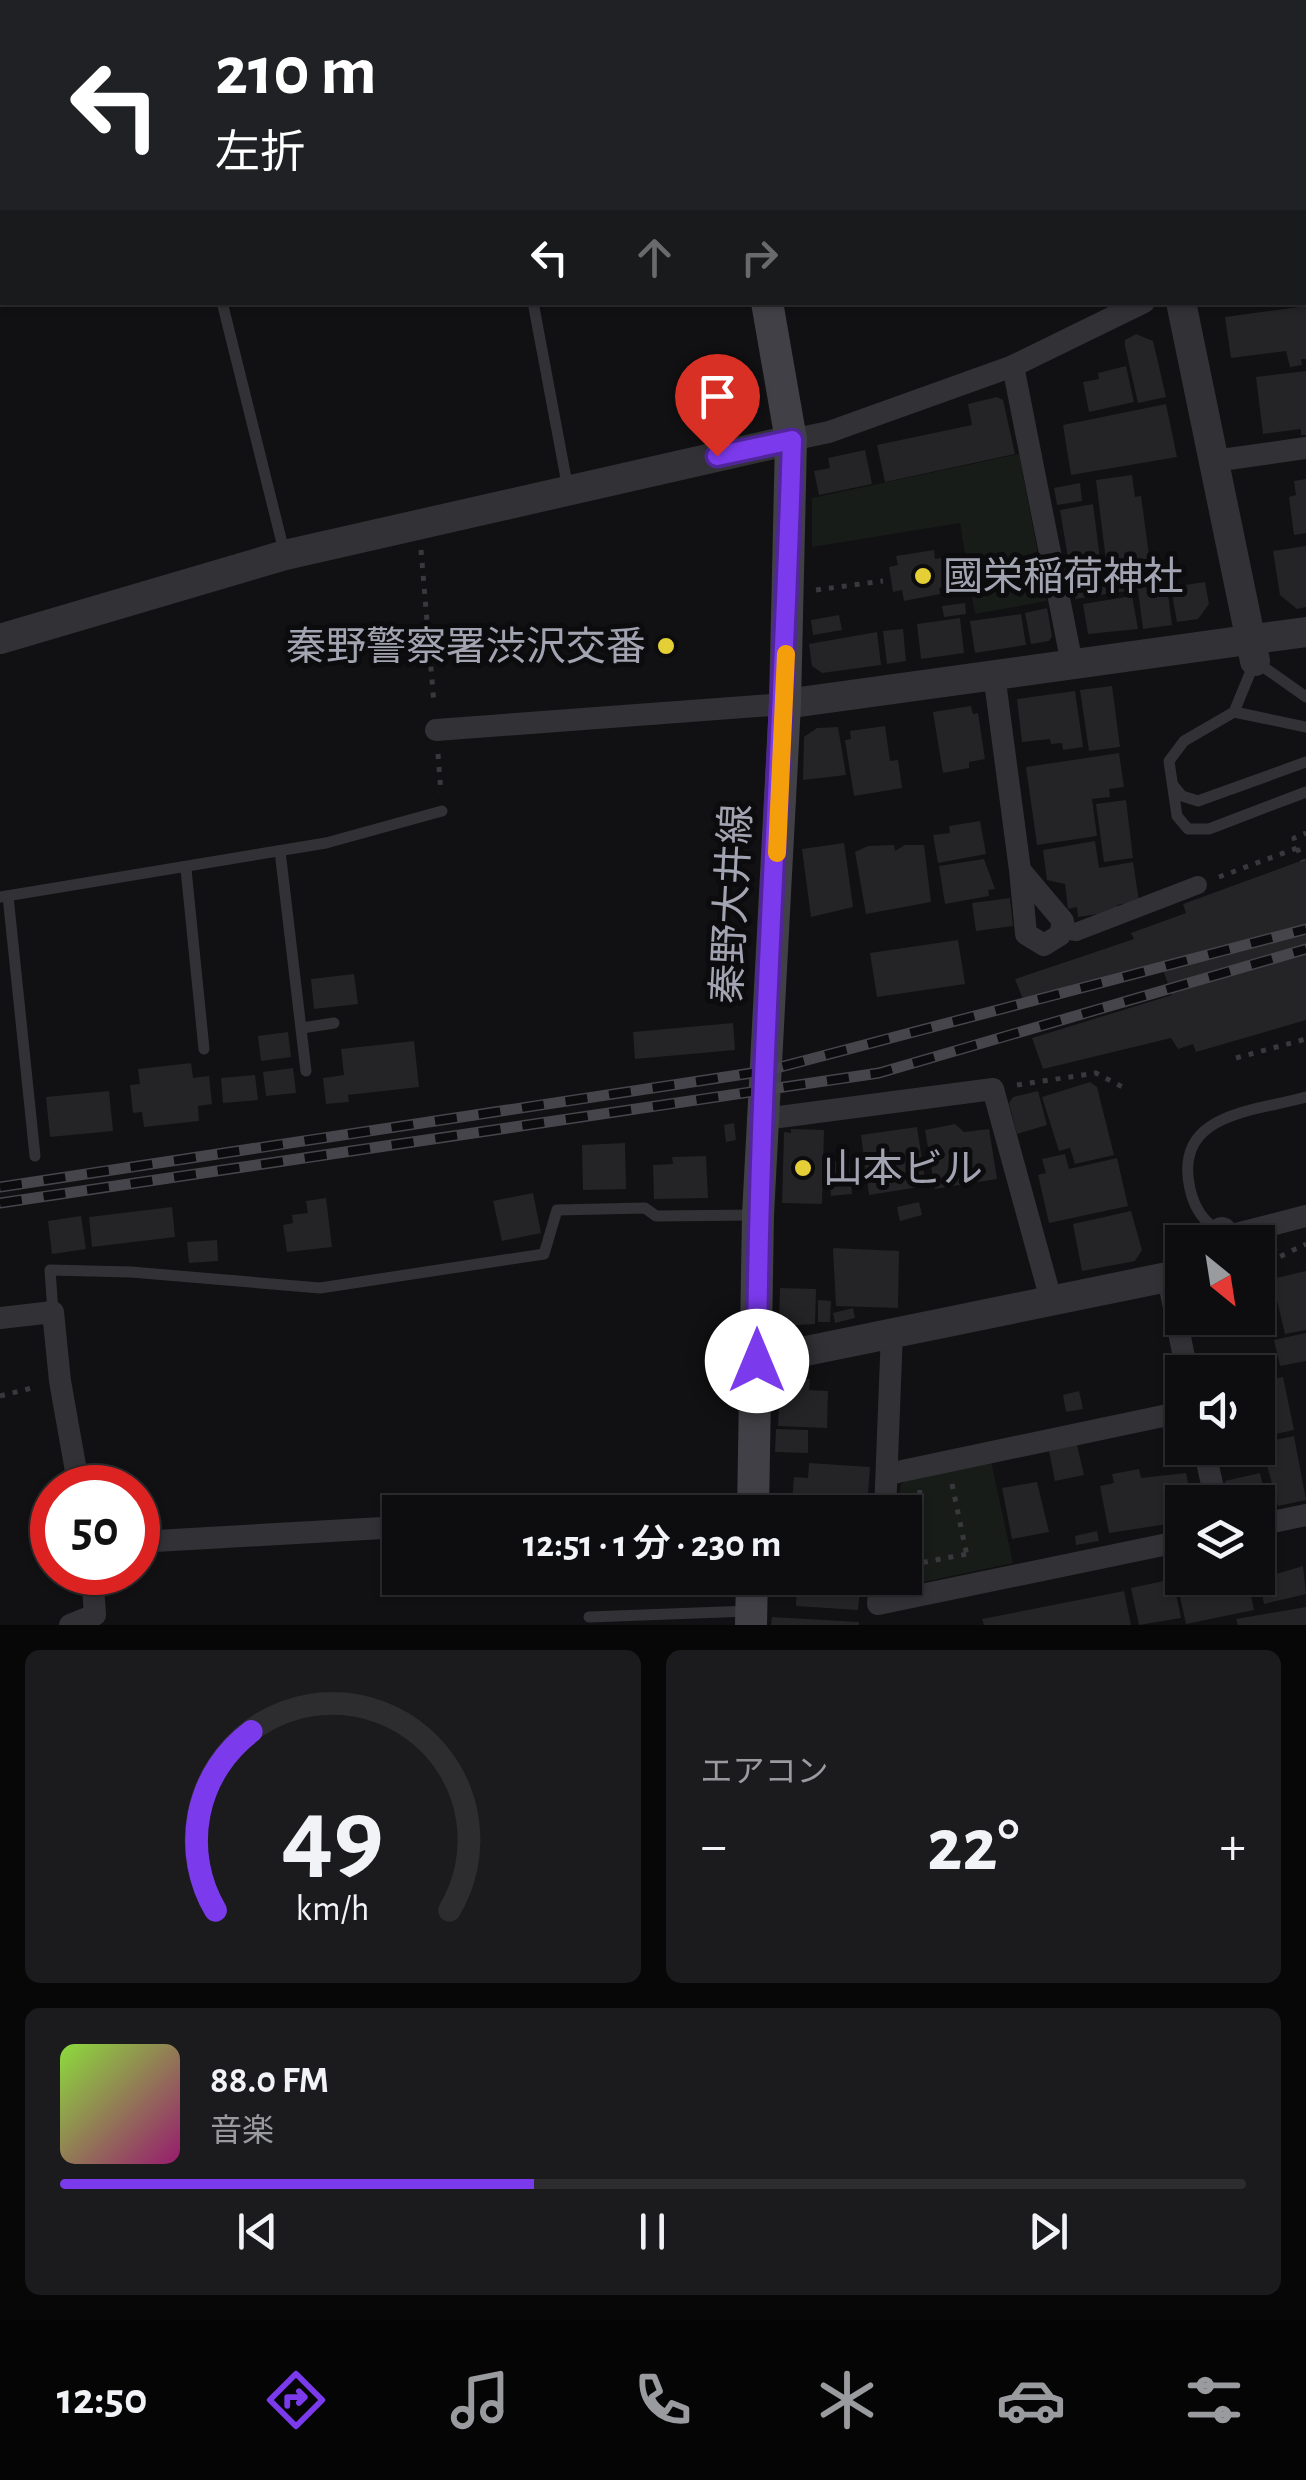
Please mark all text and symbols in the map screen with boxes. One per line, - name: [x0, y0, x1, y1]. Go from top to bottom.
- text: 210 m: [215, 37, 377, 107]
- icon: left: [50, 40, 180, 170]
- text: 左折: [215, 131, 305, 176]
- icon: left: [522, 230, 577, 285]
- icon: ahead: [627, 230, 682, 285]
- icon: right: [732, 230, 787, 285]
- pin: [675, 354, 760, 457]
- icon: arrive: [690, 369, 745, 424]
- place label: 國栄稲荷神社: [943, 556, 1183, 598]
- marker: 國栄稲荷神社: [912, 565, 934, 587]
- place label: 秦野警察署渋沢交番: [286, 626, 646, 668]
- marker: 秦野警察署渋沢交番: [655, 635, 677, 657]
- street label: 秦野大井線: [706, 803, 758, 1005]
- place label: 山本ビル: [823, 1148, 983, 1190]
- marker: 山本ビル: [792, 1157, 814, 1179]
- north arrow: [1165, 1225, 1275, 1335]
- map controls: [1165, 1225, 1275, 1595]
- position arrow: [705, 1309, 809, 1413]
- button: sound: [1165, 1355, 1275, 1465]
- speed limit sign: 50: [30, 1465, 160, 1595]
- button: layers: [1165, 1485, 1275, 1595]
- text: 12:51 · 1 分 · 230 m: [523, 1526, 781, 1564]
- text: エアコン: [701, 1756, 829, 1788]
- text: 49: [281, 1785, 384, 1889]
- text: 22°: [927, 1809, 1020, 1884]
- text: −: [701, 1819, 727, 1874]
- text: +: [1220, 1819, 1246, 1874]
- text: km/h: [296, 1891, 370, 1927]
- text: 88.0 FM: [210, 2062, 329, 2100]
- text: 音楽: [210, 2115, 274, 2147]
- icon: previous: [230, 2204, 285, 2259]
- icon: pause: [625, 2204, 680, 2259]
- icon: next: [1021, 2204, 1076, 2259]
- icon: directions: [261, 2365, 331, 2435]
- icon: music: [445, 2365, 515, 2435]
- icon: phone: [628, 2365, 698, 2435]
- icon: climate: [812, 2365, 882, 2435]
- icon: car: [996, 2365, 1066, 2435]
- icon: filters: [1179, 2365, 1249, 2435]
- text: 12:50: [57, 2377, 147, 2422]

